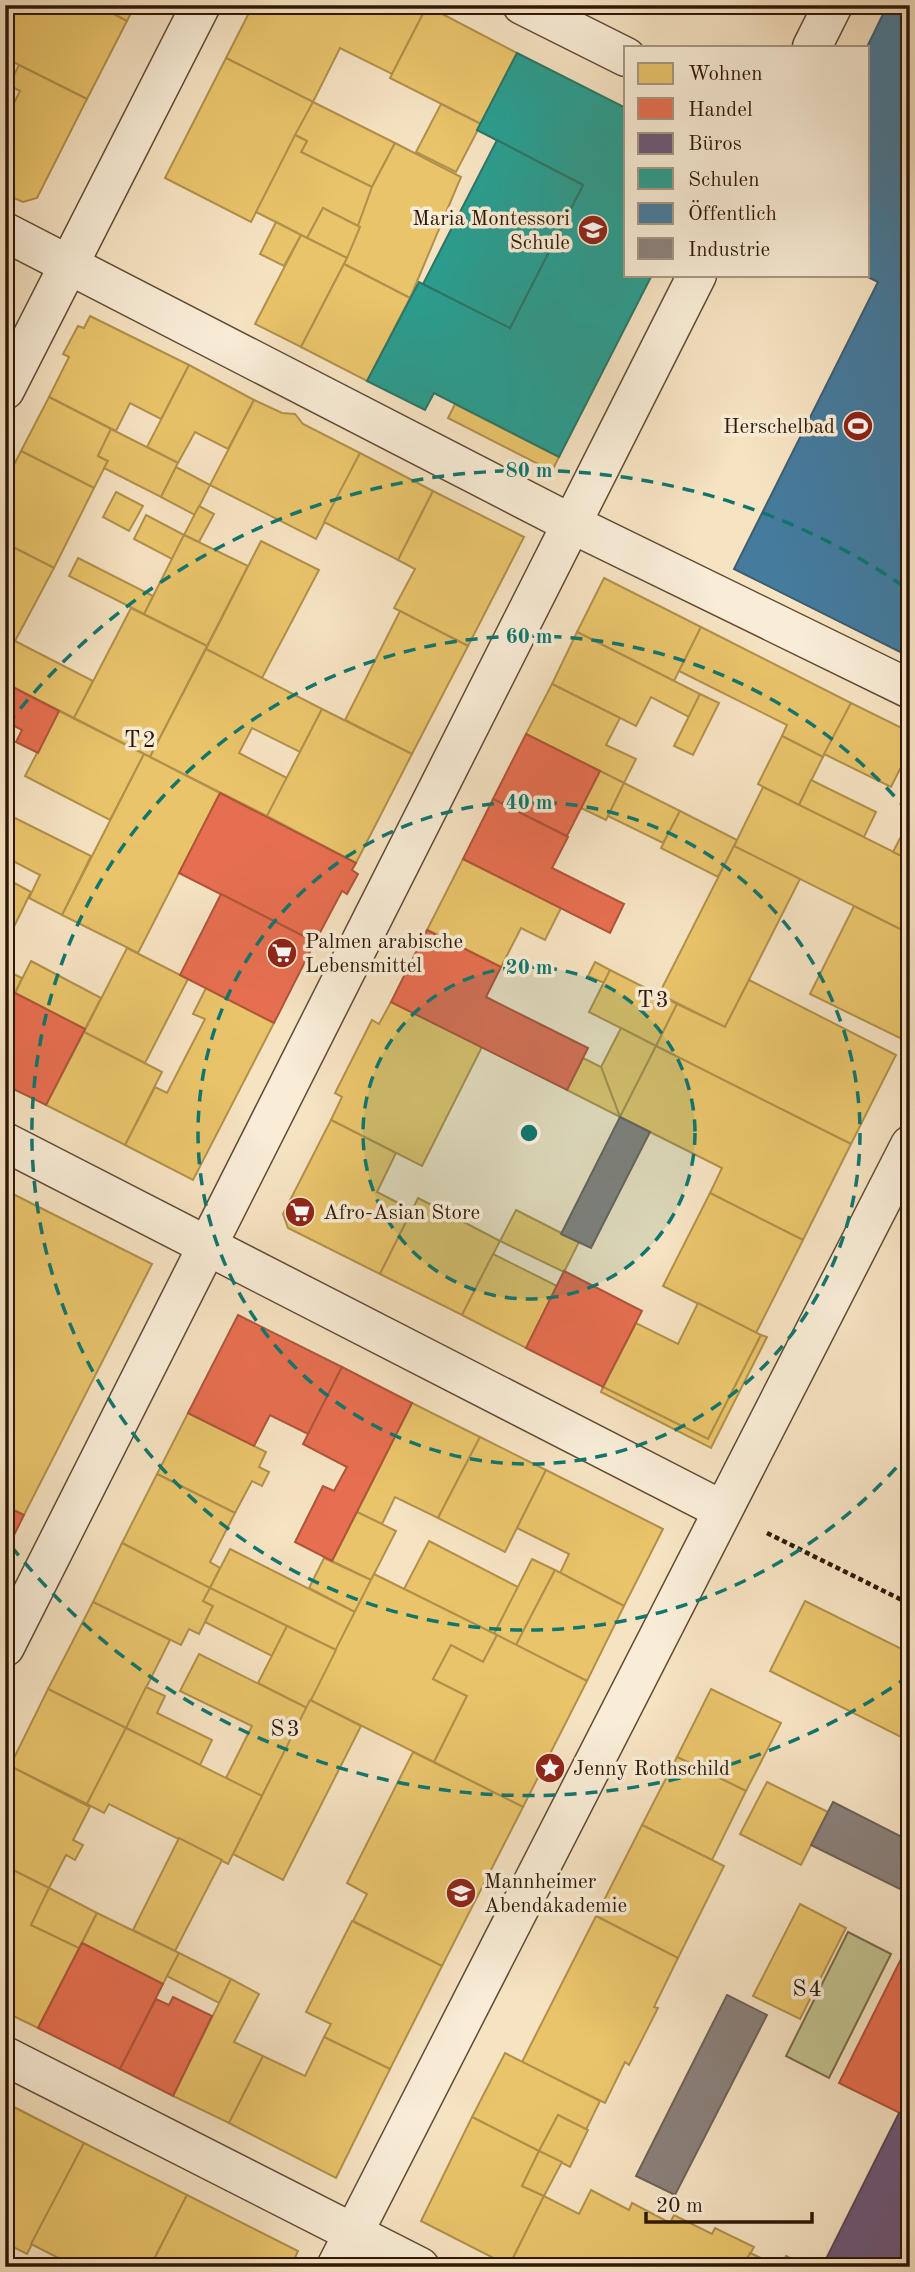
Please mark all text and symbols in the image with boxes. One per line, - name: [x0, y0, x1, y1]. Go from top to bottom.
- legend: [624, 46, 870, 276]
- text: Wohnen: [688, 64, 763, 85]
- text: Handel: [688, 100, 753, 121]
- text: Büros: [688, 134, 742, 155]
- text: Schulen: [688, 170, 759, 191]
- text: Öffentlich: [688, 200, 777, 225]
- place label: Maria Montessori Schule: [412, 209, 570, 254]
- school or university icon: Maria Montessori Schule: [576, 213, 610, 247]
- text: Industrie: [688, 240, 770, 261]
- sports icon: Herschelbad: [841, 409, 875, 443]
- place label: Herschelbad: [723, 417, 835, 438]
- text: 80 m: [505, 461, 553, 482]
- text: 60 m: [505, 627, 553, 648]
- district label: T2: [124, 729, 158, 752]
- text: 40 m: [505, 793, 553, 814]
- place label: Palmen arabische Lebensmittel: [305, 932, 463, 977]
- supermarket icon: Palmen arabische Lebensmittel: [265, 936, 299, 970]
- text: 20 m: [505, 958, 553, 979]
- district label: T3: [637, 989, 671, 1012]
- centre of rings: [517, 1121, 541, 1145]
- supermarket icon: Afro-Asian Store: [283, 1195, 317, 1229]
- place label: Afro-Asian Store: [323, 1203, 480, 1224]
- district label: S3: [270, 1718, 302, 1741]
- place icon: Jenny Rothschild: [533, 1751, 567, 1785]
- place label: Jenny Rothschild: [573, 1759, 730, 1780]
- place label: Mannheimer Abendakademie: [484, 1872, 627, 1917]
- school or university icon: Mannheimer Abendakademie: [444, 1876, 478, 1910]
- district label: S4: [792, 1978, 824, 2001]
- scale bar: [646, 2181, 812, 2225]
- text: 20 m: [656, 2196, 703, 2217]

